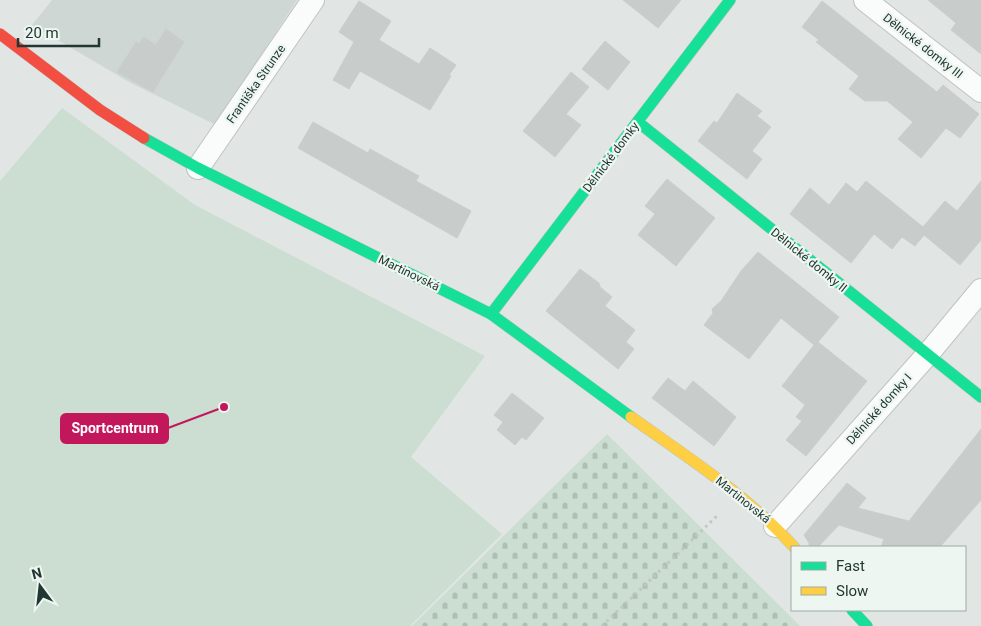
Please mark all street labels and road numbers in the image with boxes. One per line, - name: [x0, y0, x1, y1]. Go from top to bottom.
- street label: Dělnické domky III: [880, 11, 966, 81]
- street label: Františka Strunze: [224, 42, 288, 126]
- street label: Dělnické domky: [580, 119, 642, 195]
- street label: Dělnické domky II: [768, 225, 850, 295]
- street label: Martinovská: [376, 252, 442, 294]
- street label: Dělnické domky I: [844, 371, 914, 447]
- street label: Martinovská: [713, 474, 773, 526]

